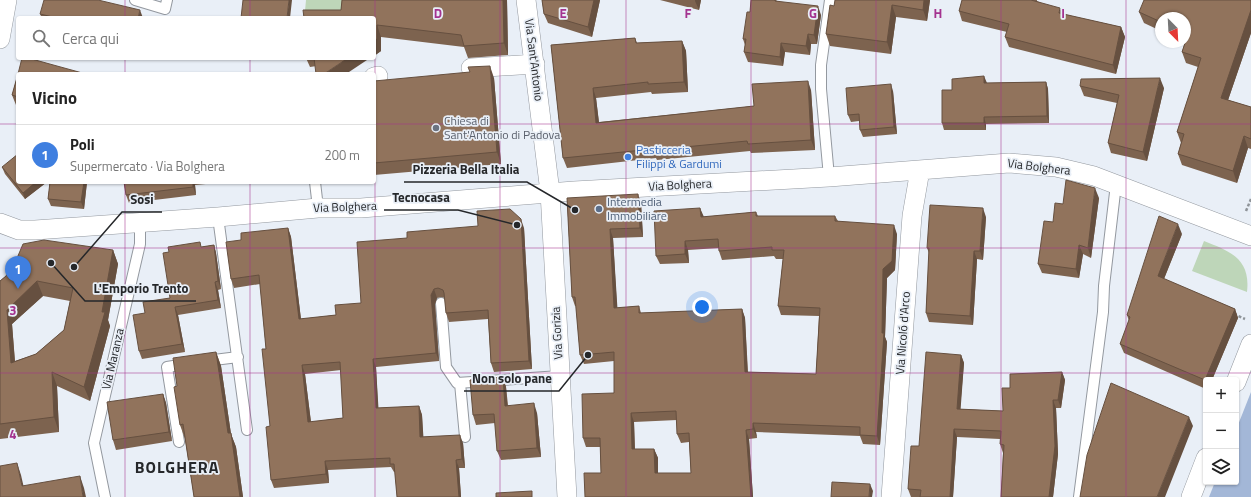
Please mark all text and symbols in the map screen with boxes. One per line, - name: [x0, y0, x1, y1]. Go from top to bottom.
- text: D: [434, 3, 442, 23]
- text: E: [559, 3, 567, 23]
- text: F: [685, 3, 692, 23]
- text: G: [809, 3, 817, 23]
- text: H: [934, 3, 942, 23]
- text: I: [1061, 3, 1065, 23]
- north arrow: [1155, 12, 1191, 48]
- search box: [16, 16, 376, 60]
- street label: Via Sant'Antonio: [520, 18, 549, 102]
- icon: search: [30, 27, 52, 49]
- text: Cerca qui: [62, 27, 119, 50]
- text: Vicino: [32, 85, 77, 111]
- place label: Chiesa di Sant'Antonio di Padova: [444, 111, 560, 144]
- marker: Chiesa di Sant'Antonio di Padova: [431, 123, 441, 133]
- text: Poli: [70, 133, 95, 156]
- place label: Pasticceria Filippi & Gardumi: [636, 140, 722, 173]
- text: 1: [41, 145, 49, 165]
- text: 200 m: [324, 145, 360, 165]
- marker: Pasticceria Filippi & Gardumi: [623, 152, 633, 162]
- street label: Via Bolghera: [1006, 153, 1072, 180]
- text: Supermercato · Via Bolghera: [70, 156, 225, 176]
- callout: Pizzeria Bella Italia: [404, 157, 527, 182]
- text: Pizzeria Bella Italia: [413, 159, 520, 179]
- street label: Via Bolghera: [648, 173, 712, 196]
- callout: Tecnocasa: [384, 185, 458, 210]
- callout: Sosi: [122, 187, 162, 212]
- text: Tecnocasa: [392, 187, 450, 207]
- text: Sosi: [130, 189, 154, 209]
- place label: Intermedia Immobiliare: [607, 192, 667, 225]
- street label: Via Bolghera: [313, 196, 377, 217]
- marker: Intermedia Immobiliare: [594, 204, 604, 214]
- pin: 1: [5, 256, 31, 289]
- callout: L'Emporio Trento: [85, 276, 196, 301]
- text: L'Emporio Trento: [94, 278, 188, 298]
- street label: Via Nicoló d'Arco: [890, 291, 915, 375]
- your location: [692, 297, 712, 317]
- text: 3: [9, 300, 17, 320]
- street label: Via Gorizia: [546, 306, 567, 360]
- street label: Via Maranza: [96, 326, 129, 391]
- callout: Non solo pane: [464, 366, 559, 391]
- text: Non solo pane: [472, 368, 552, 388]
- map controls: [1203, 377, 1239, 485]
- button: +: [1203, 377, 1239, 413]
- button: −: [1203, 413, 1239, 449]
- text: 4: [9, 424, 17, 444]
- button: layers: [1203, 449, 1239, 485]
- district label: BOLGHERA: [135, 455, 219, 479]

